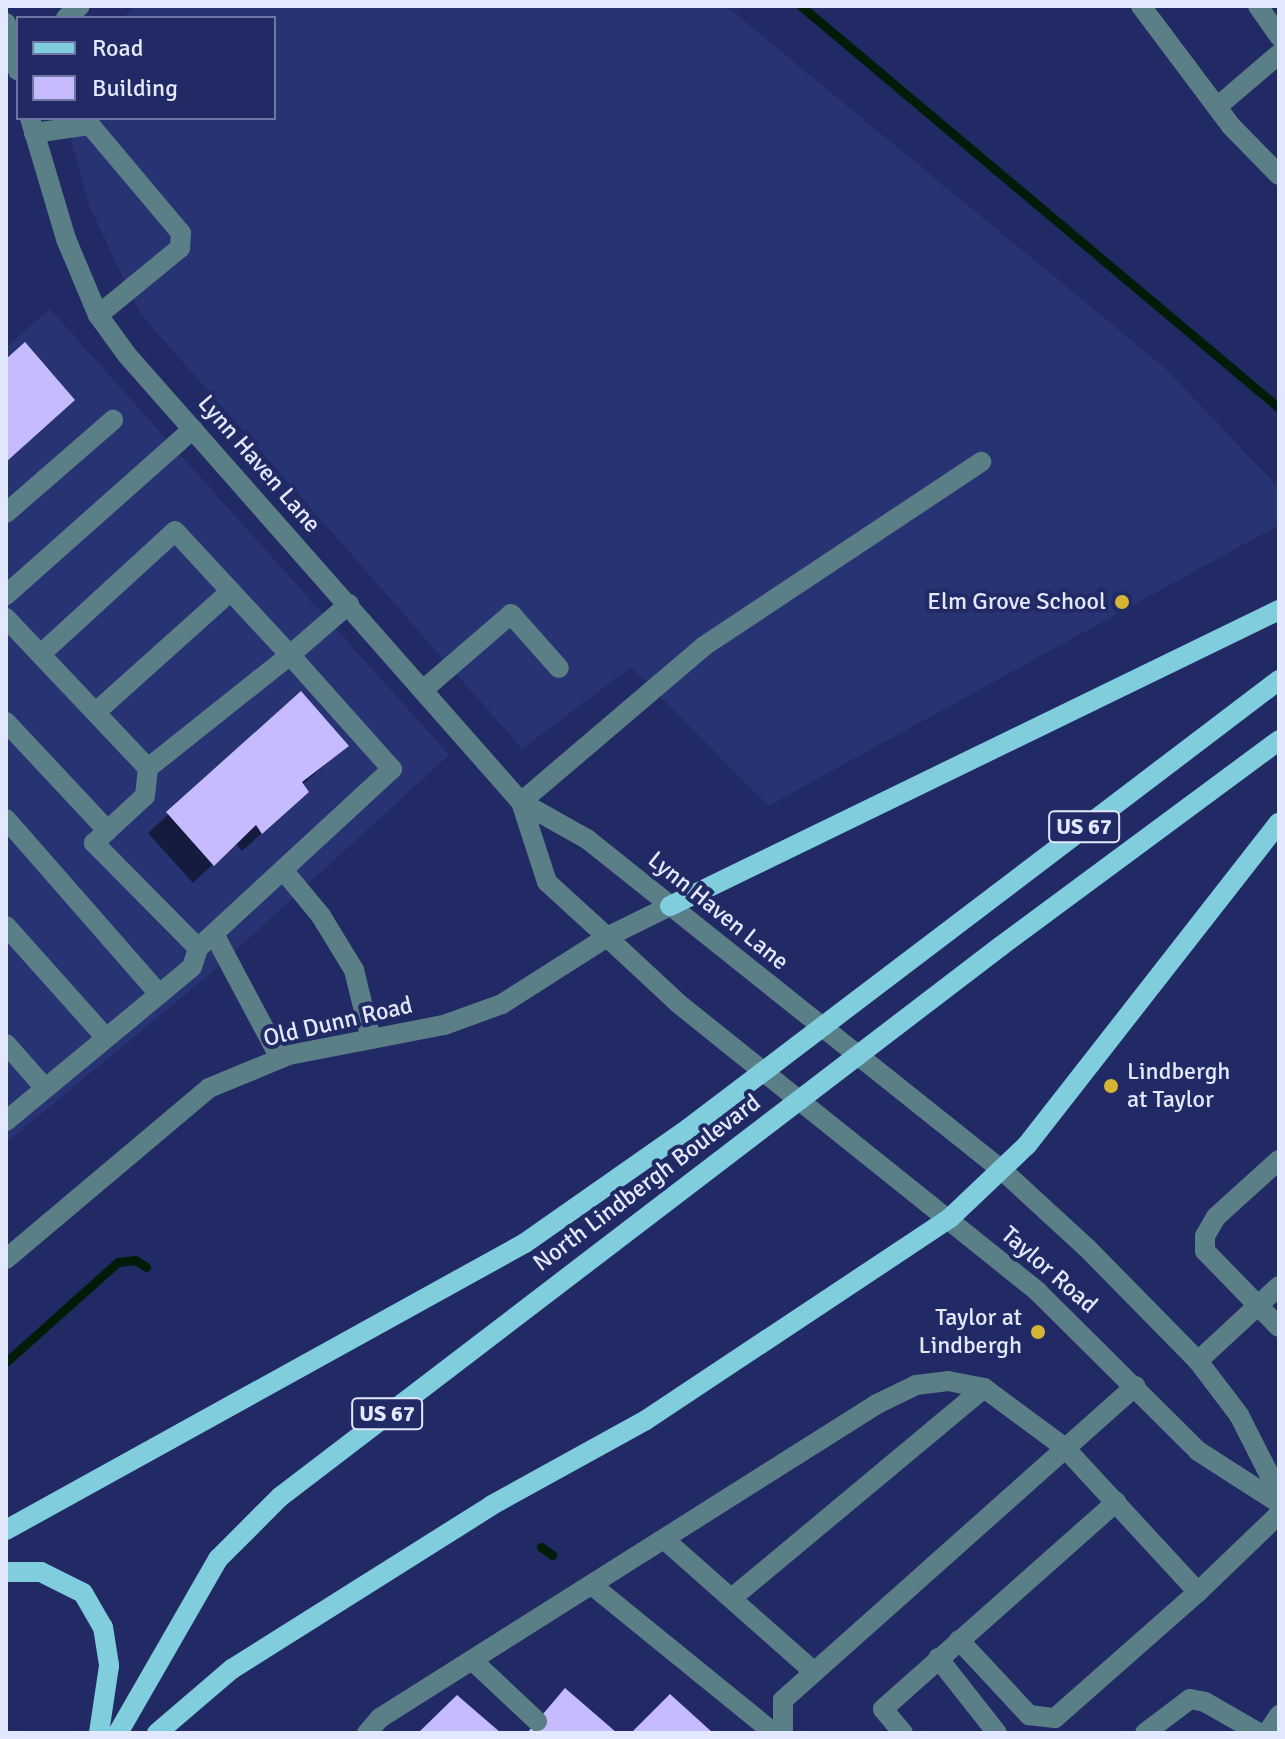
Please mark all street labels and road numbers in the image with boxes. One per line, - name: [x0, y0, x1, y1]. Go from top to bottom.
- street label: Lynn Haven Lane: [192, 389, 326, 539]
- road number: US 67: [1048, 809, 1120, 845]
- street label: Lynn Haven Lane: [642, 845, 794, 977]
- street label: Old Dunn Road: [261, 991, 415, 1053]
- street label: North Lindbergh Boulevard: [528, 1088, 766, 1278]
- street label: Taylor Road: [995, 1220, 1103, 1320]
- road number: US 67: [351, 1396, 423, 1432]

